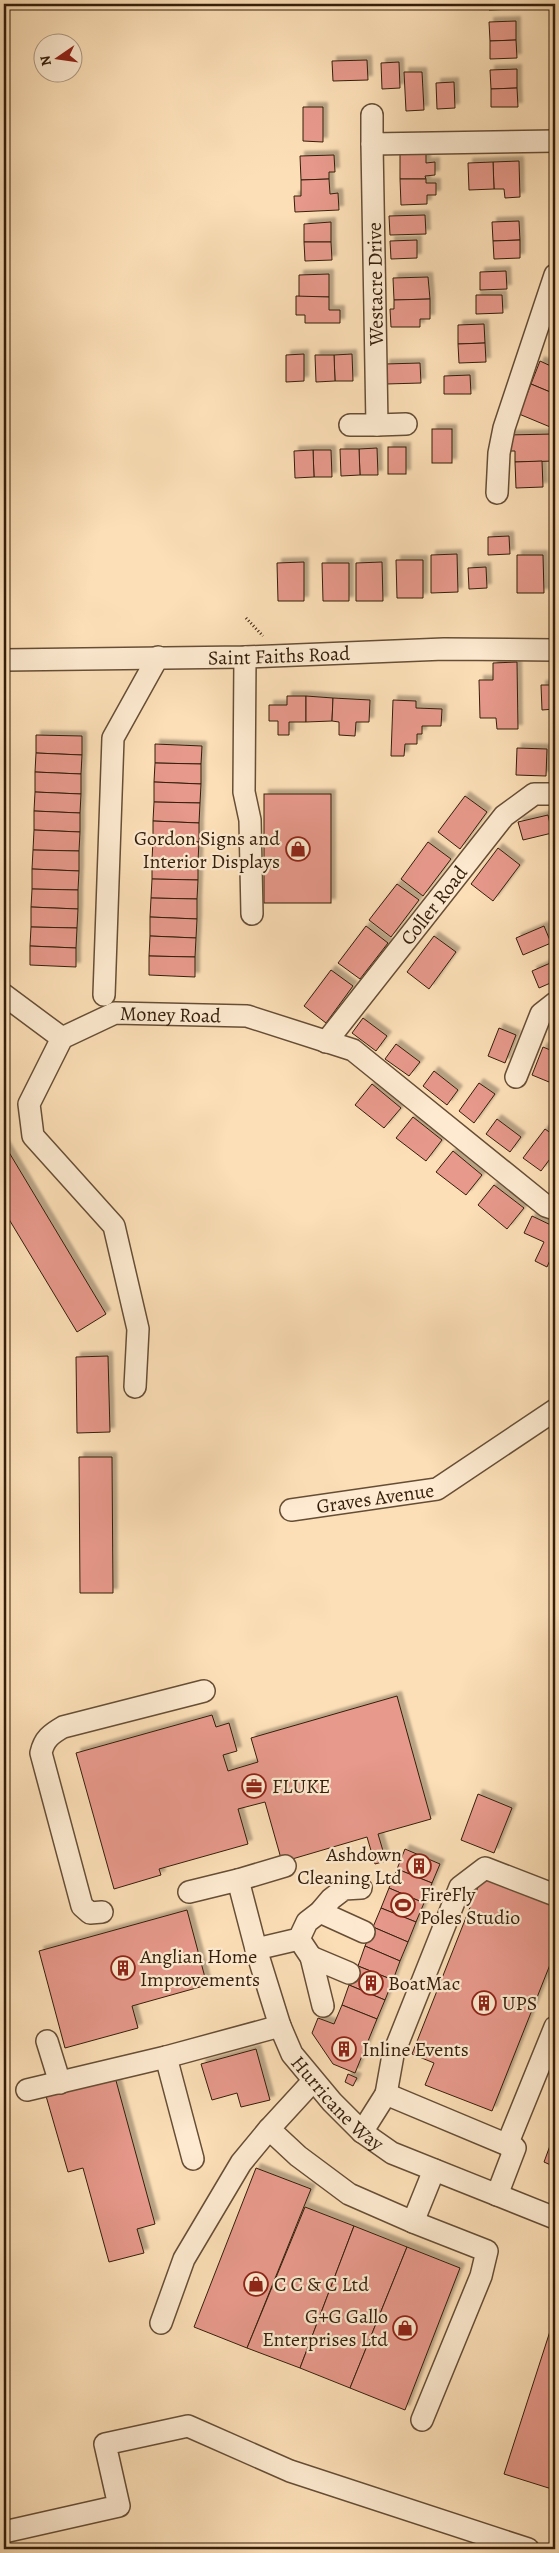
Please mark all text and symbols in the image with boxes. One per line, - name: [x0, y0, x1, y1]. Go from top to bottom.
- north arrow: [32, 32, 82, 82]
- text: N: [35, 54, 56, 68]
- street label: Westacre Drive: [361, 222, 390, 347]
- street label: Saint Faiths Road: [208, 640, 351, 671]
- place label: Gordon Signs and Interior Displays: [134, 825, 280, 875]
- shop icon: Gordon Signs and Interior Displays: [285, 836, 311, 862]
- street label: Coller Road: [394, 860, 474, 951]
- street label: Money Road: [120, 1000, 221, 1029]
- street label: Graves Avenue: [315, 1477, 436, 1520]
- office icon: FLUKE: [241, 1773, 267, 1799]
- place label: FLUKE: [272, 1773, 330, 1800]
- place label: Ashdown Cleaning Ltd: [297, 1841, 402, 1891]
- building icon: Ashdown Cleaning Ltd: [406, 1853, 432, 1879]
- place label: FireFly Poles Studio: [420, 1881, 520, 1931]
- sports icon: FireFly Poles Studio: [390, 1892, 416, 1918]
- place label: Anglian Home Improvements: [139, 1943, 260, 1993]
- building icon: Anglian Home Improvements: [110, 1955, 136, 1981]
- building icon: BoatMac: [358, 1970, 384, 1996]
- place label: BoatMac: [388, 1970, 460, 1997]
- building icon: UPS: [471, 1990, 497, 2016]
- place label: UPS: [502, 1990, 537, 2017]
- building icon: Inline Events: [331, 2036, 357, 2062]
- place label: Inline Events: [362, 2036, 469, 2063]
- street label: Hurricane Way: [285, 2050, 390, 2158]
- shop icon: C C & C Ltd: [243, 2271, 269, 2297]
- place label: C C & C Ltd: [274, 2271, 369, 2298]
- place label: G+G Gallo Enterprises Ltd: [262, 2303, 388, 2353]
- shop icon: G+G Gallo Enterprises Ltd: [392, 2315, 418, 2341]

